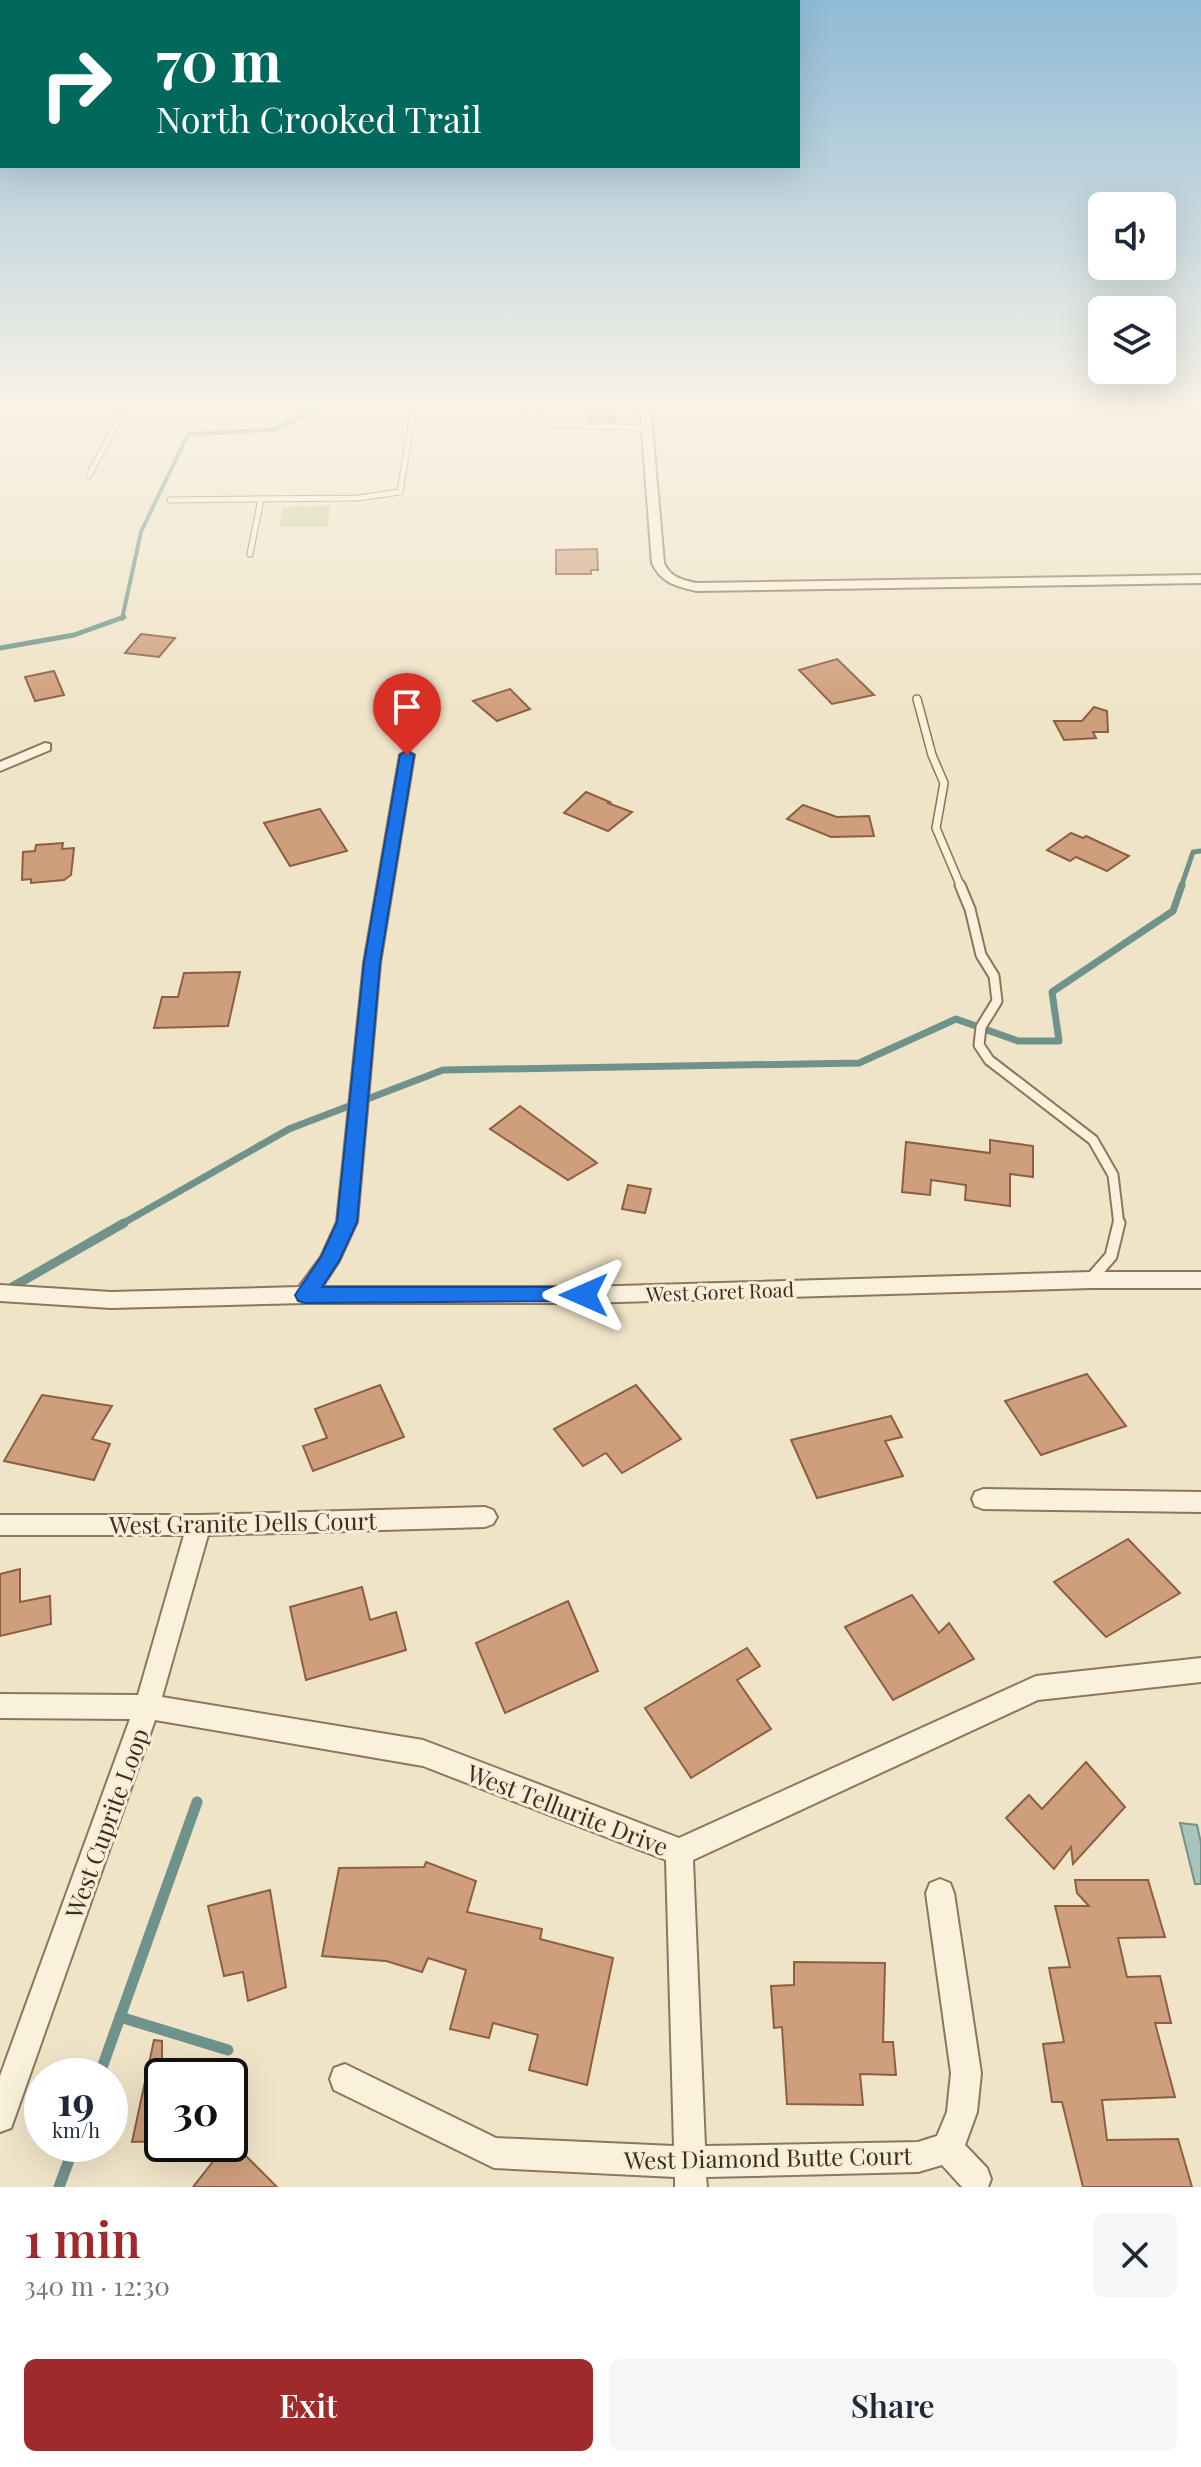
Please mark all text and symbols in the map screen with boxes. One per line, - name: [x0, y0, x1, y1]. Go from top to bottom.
- text: 70 m: [156, 22, 281, 97]
- icon: right: [24, 32, 128, 136]
- text: North Crooked Trail: [156, 94, 482, 142]
- map controls: [1088, 192, 1176, 384]
- button: sound: [1088, 192, 1176, 280]
- button: layers: [1088, 296, 1176, 384]
- pin: [373, 673, 441, 755]
- icon: arrive: [385, 685, 429, 729]
- position arrow: [542, 1253, 626, 1337]
- street label: West Goret Road: [644, 1275, 795, 1307]
- street label: West Granite Dells Court: [108, 1504, 377, 1540]
- street label: West Cuprite Loop: [56, 1724, 155, 1923]
- street label: West Tellurite Drive: [462, 1756, 673, 1862]
- speed limit sign: 30: [144, 2058, 248, 2162]
- text: 19: [57, 2073, 95, 2126]
- text: km/h: [52, 2116, 100, 2143]
- street label: West Diamond Butte Court: [623, 2138, 913, 2176]
- text: 1 min: [24, 2206, 141, 2270]
- button: close: [1093, 2213, 1177, 2297]
- text: 340 m · 12:30: [24, 2268, 170, 2303]
- button: Exit: [24, 2359, 593, 2451]
- button: Share: [609, 2359, 1177, 2451]

